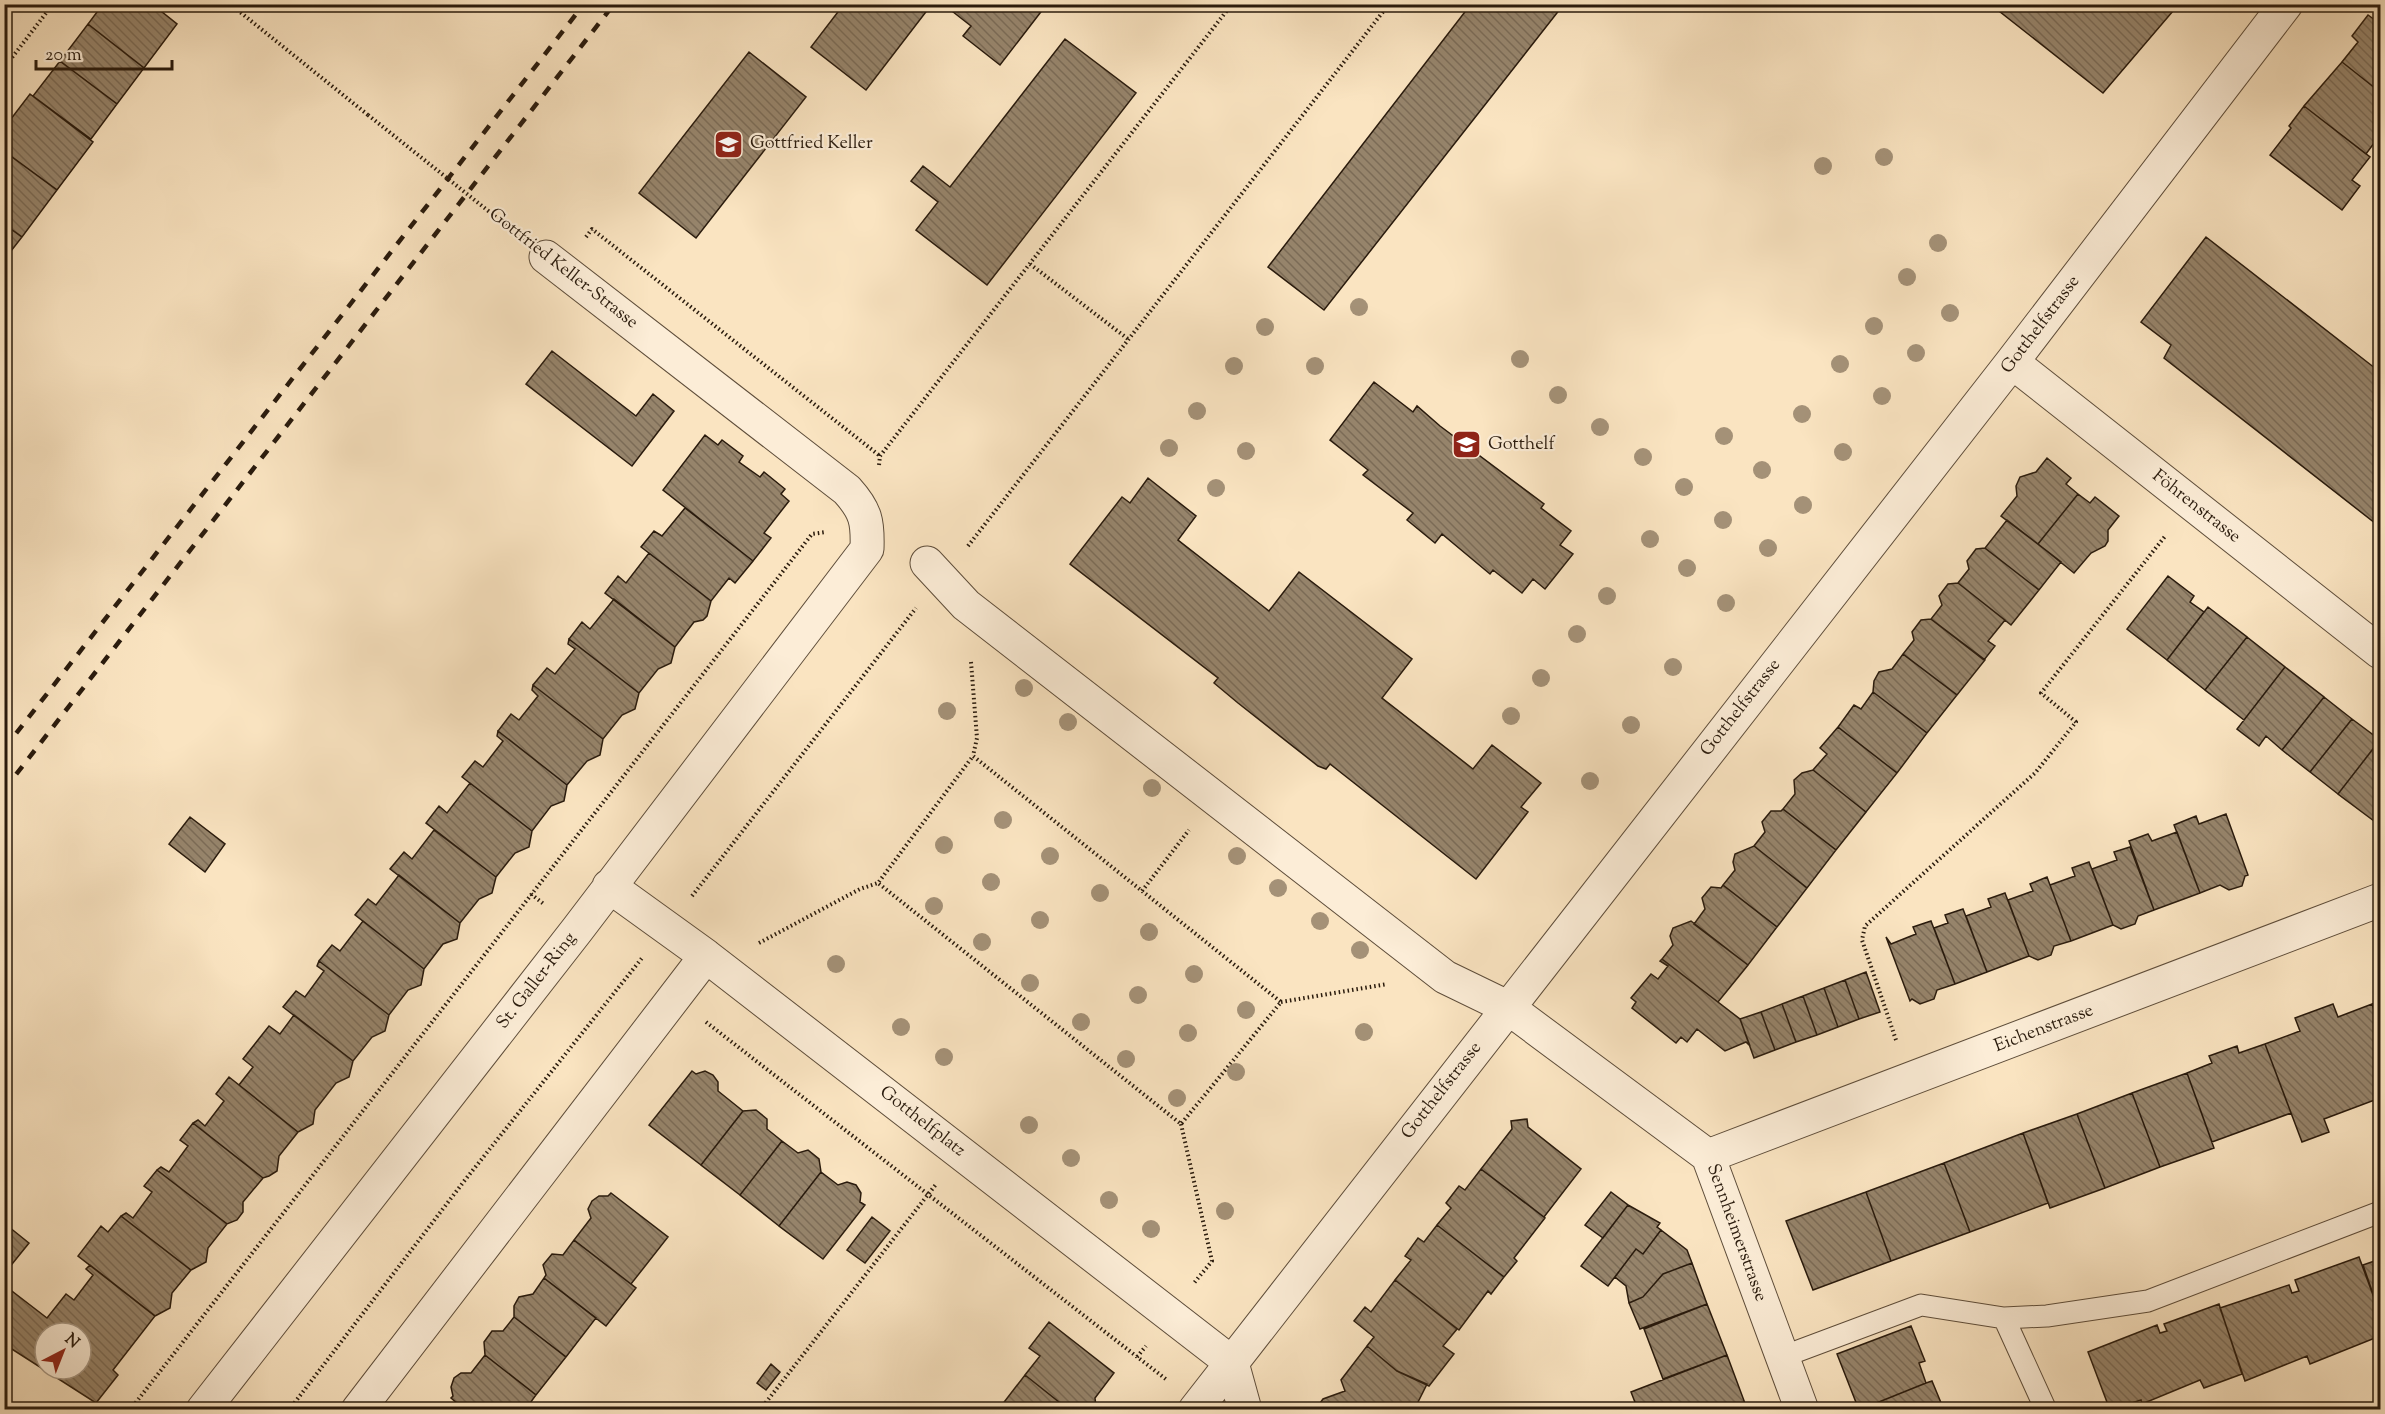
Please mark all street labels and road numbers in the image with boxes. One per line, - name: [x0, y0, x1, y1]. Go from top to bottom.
- street label: Gottfried Keller-Strasse: [483, 202, 643, 336]
- street label: Gotthelfstrasse: [1995, 270, 2087, 380]
- street label: Föhrenstrasse: [2146, 464, 2246, 550]
- street label: Gotthelfstrasse: [1695, 654, 1787, 762]
- street label: St. Galler-Ring: [491, 927, 583, 1035]
- street label: Eichenstrasse: [1991, 998, 2097, 1060]
- street label: Gotthelfstrasse: [1396, 1037, 1488, 1145]
- street label: Gotthelfplatz: [874, 1080, 971, 1164]
- street label: Sennheimerstrasse: [1699, 1160, 1773, 1306]

